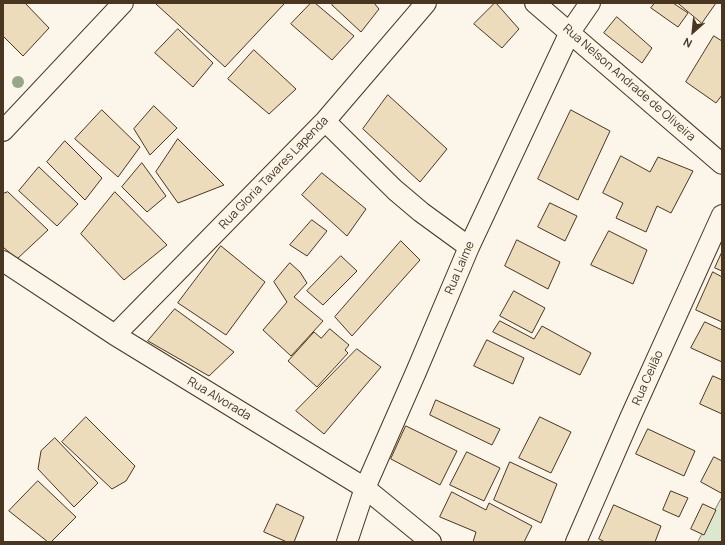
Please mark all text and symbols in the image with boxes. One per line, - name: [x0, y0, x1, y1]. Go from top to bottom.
- north arrow: [673, 12, 713, 52]
- street label: Rua Nelson Andrade de Oliveira: [560, 21, 698, 145]
- street label: Rua Gloria Tavares Lapenda: [216, 114, 332, 232]
- street label: Rua Laime: [442, 239, 478, 297]
- street label: Rua Ceilão: [629, 348, 667, 408]
- street label: Rua Alvorada: [185, 374, 253, 424]

